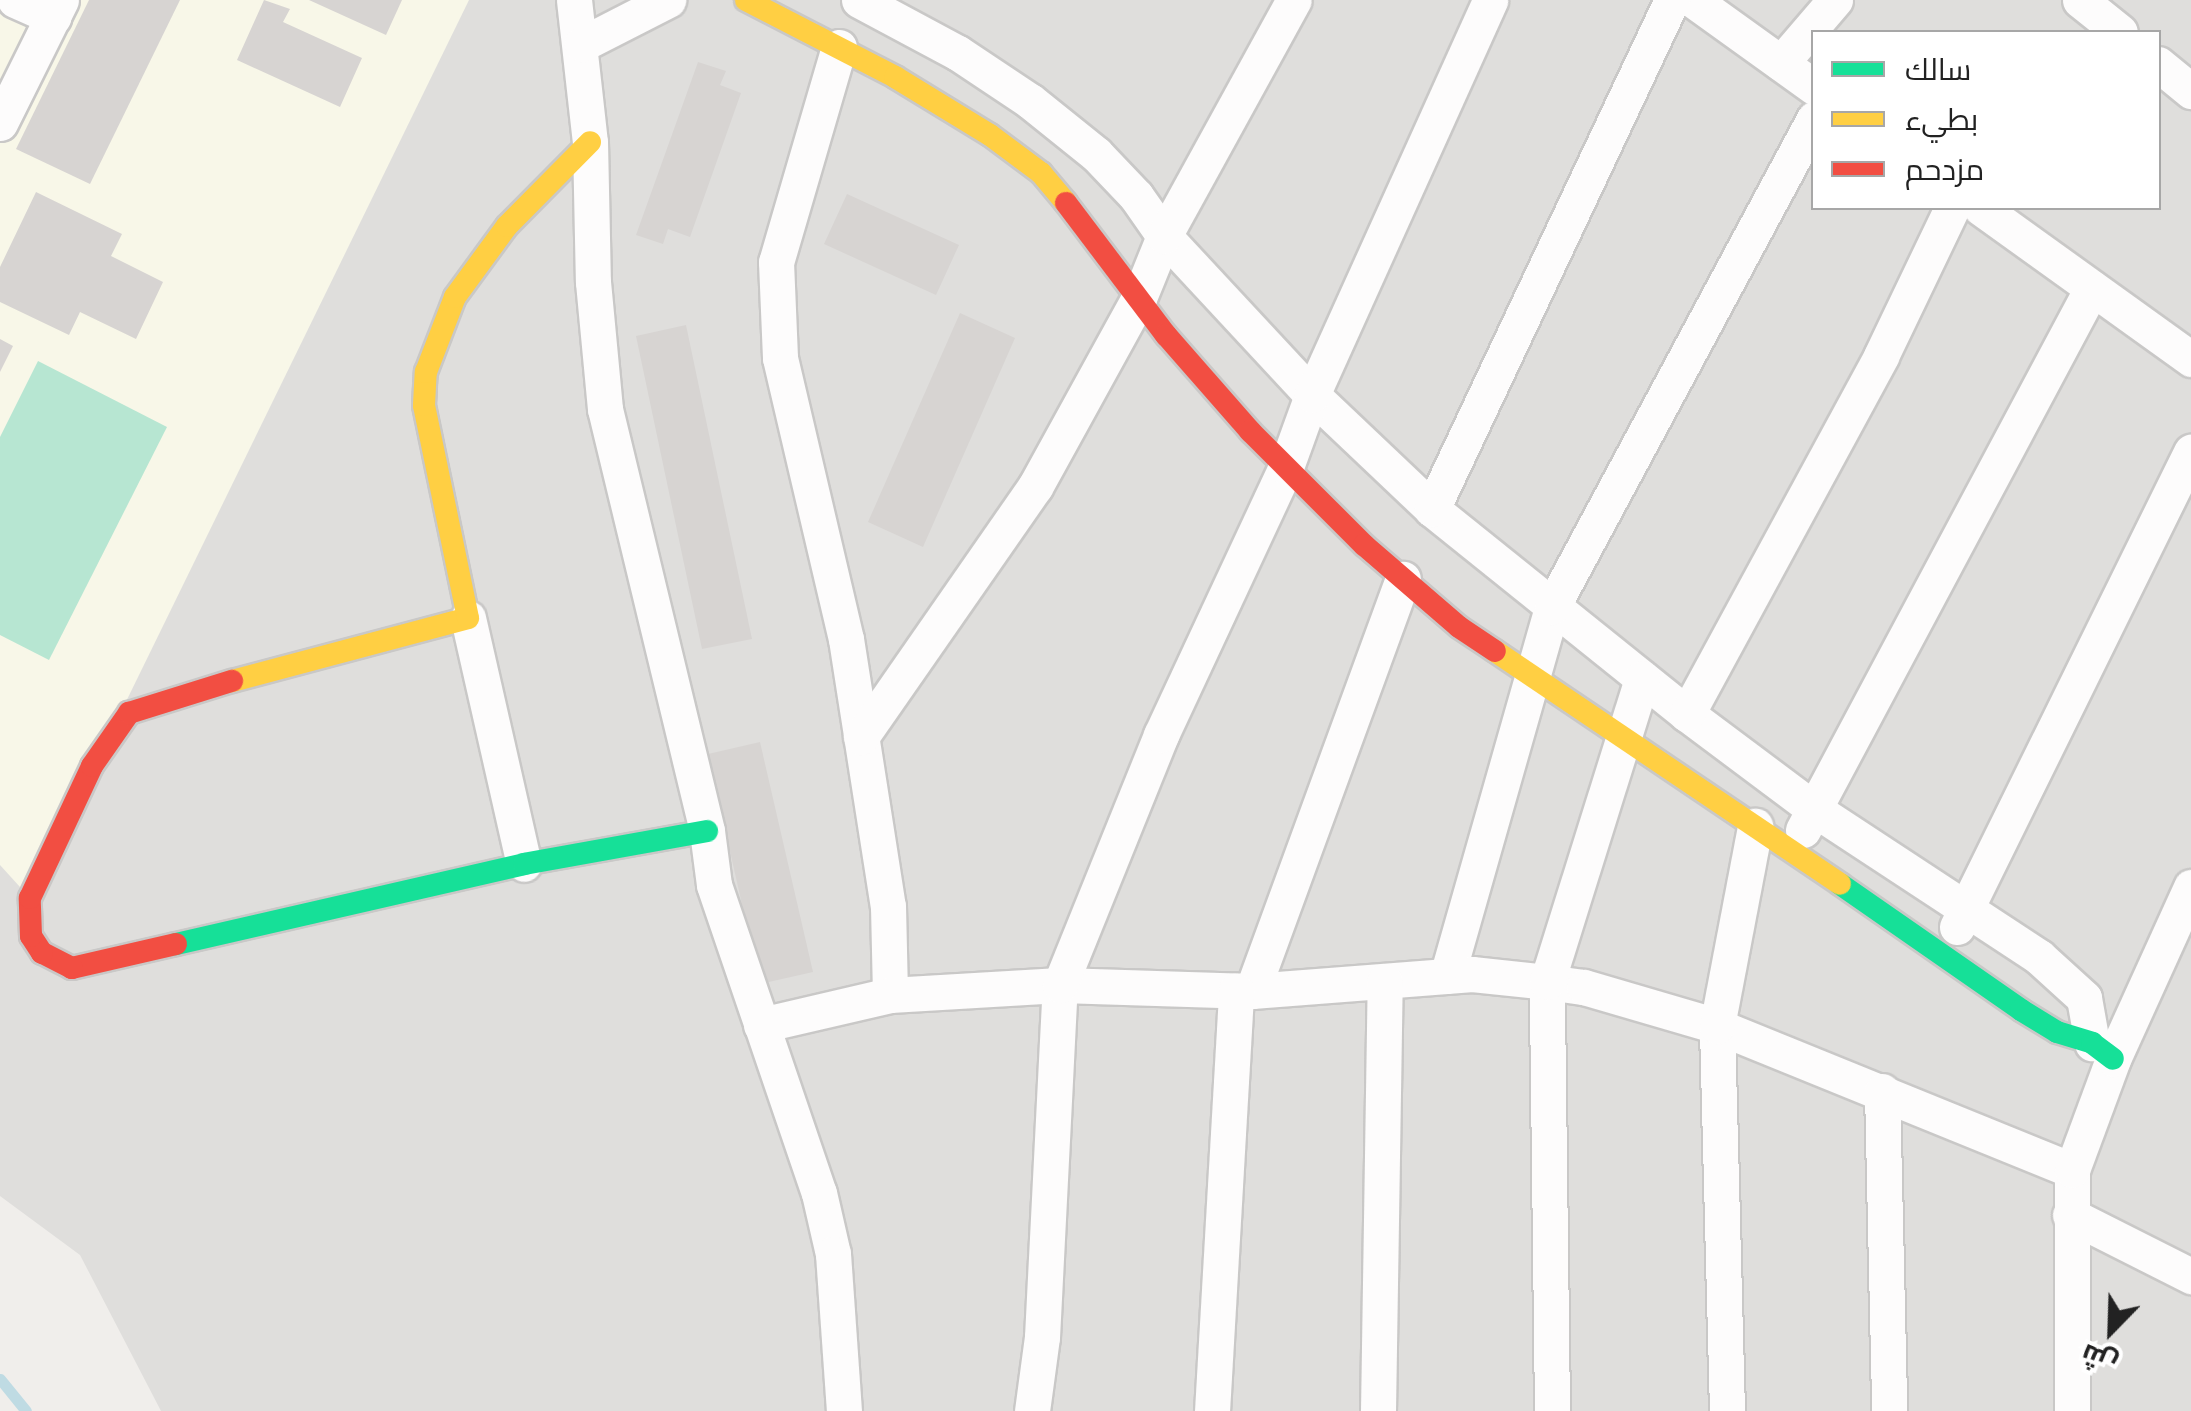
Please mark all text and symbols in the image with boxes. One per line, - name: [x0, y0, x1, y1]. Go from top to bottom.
- legend: [1811, 30, 2161, 210]
- text: سالك: [1905, 52, 1971, 88]
- text: بطيء: [1905, 102, 1978, 138]
- text: مزدحم: [1905, 152, 1984, 188]
- north arrow: [2061, 1281, 2161, 1381]
- text: ش: [2076, 1337, 2122, 1381]

